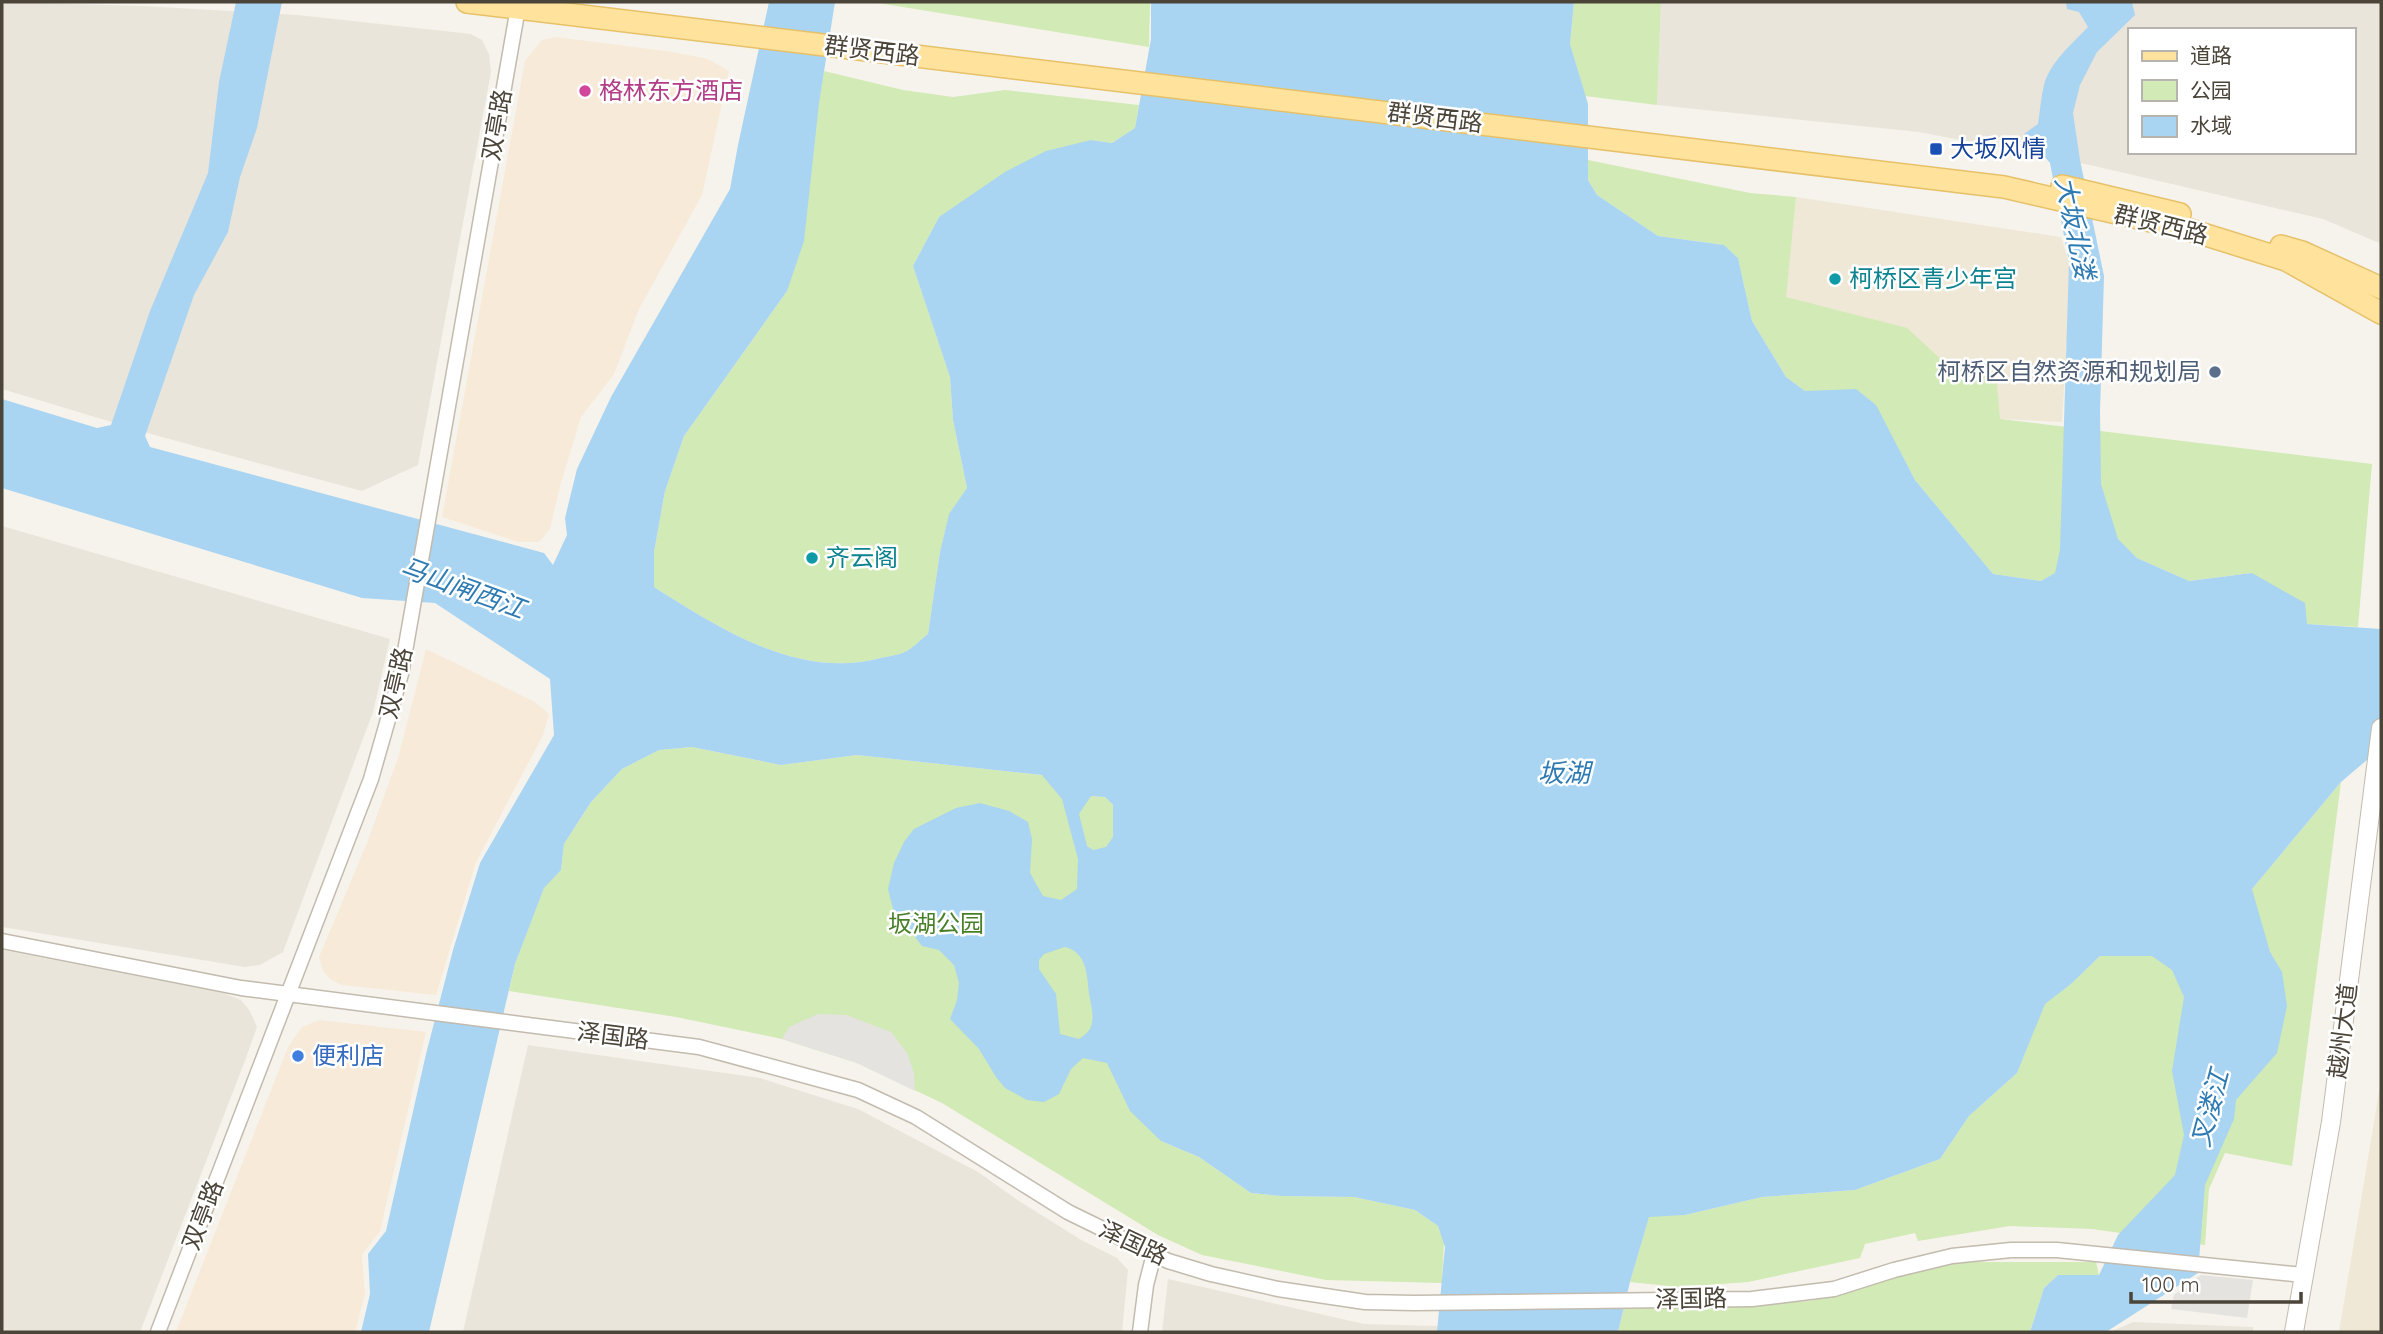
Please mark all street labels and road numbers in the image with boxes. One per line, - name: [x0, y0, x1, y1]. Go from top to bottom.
- street label: 群贤西路: [823, 29, 922, 71]
- street label: 双亭路: [475, 87, 517, 163]
- street label: 群贤西路: [1386, 96, 1485, 138]
- street label: 群贤西路: [2111, 198, 2211, 250]
- street label: 双亭路: [372, 644, 418, 721]
- street label: 越州大道: [2321, 981, 2363, 1080]
- street label: 泽国路: [576, 1016, 651, 1054]
- street label: 双亭路: [175, 1176, 229, 1254]
- street label: 泽国路: [1094, 1213, 1172, 1271]
- street label: 泽国路: [1655, 1282, 1727, 1314]

